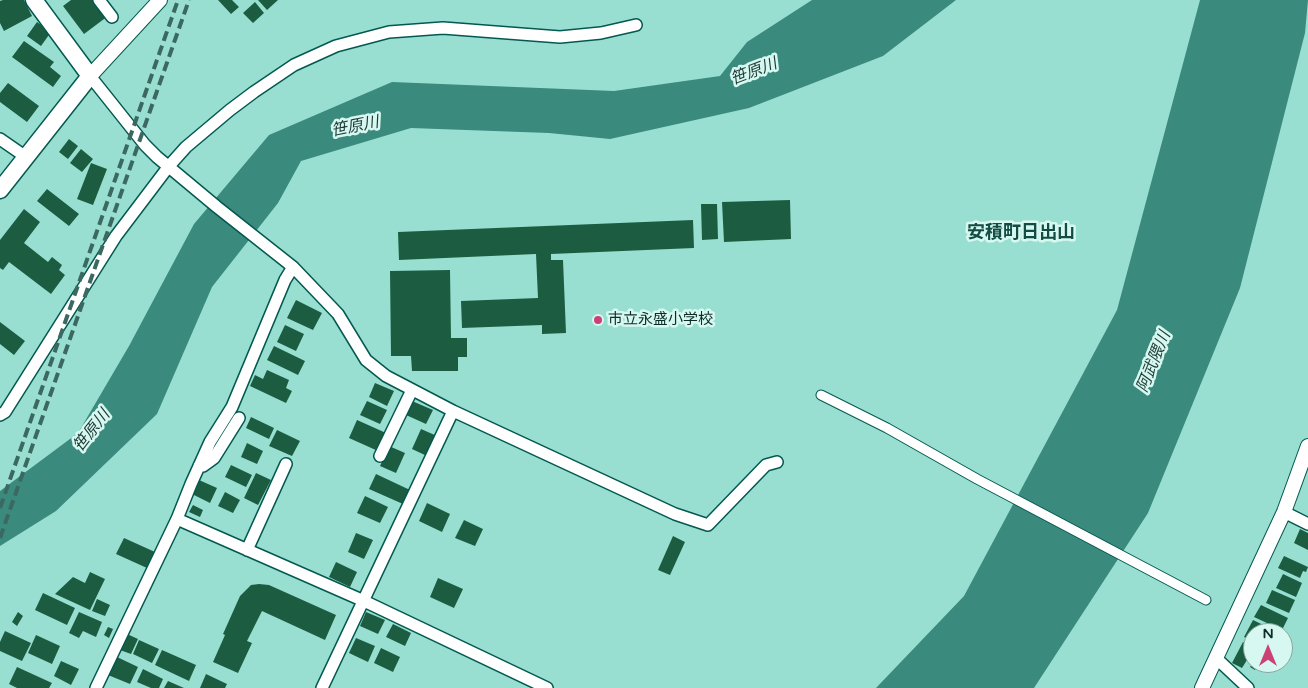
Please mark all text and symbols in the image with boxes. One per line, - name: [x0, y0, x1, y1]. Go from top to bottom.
- water label: 笹原川: [728, 54, 780, 90]
- water label: 笹原川: [330, 113, 380, 141]
- district label: 安積町日出山: [967, 222, 1075, 244]
- place label: 市立永盛小学校: [608, 311, 713, 329]
- marker: 市立永盛小学校: [592, 314, 604, 326]
- water label: 阿武隈川: [1133, 329, 1175, 395]
- water label: 笹原川: [70, 406, 114, 456]
- north arrow: [1243, 623, 1293, 673]
- text: N: [1262, 625, 1274, 642]

